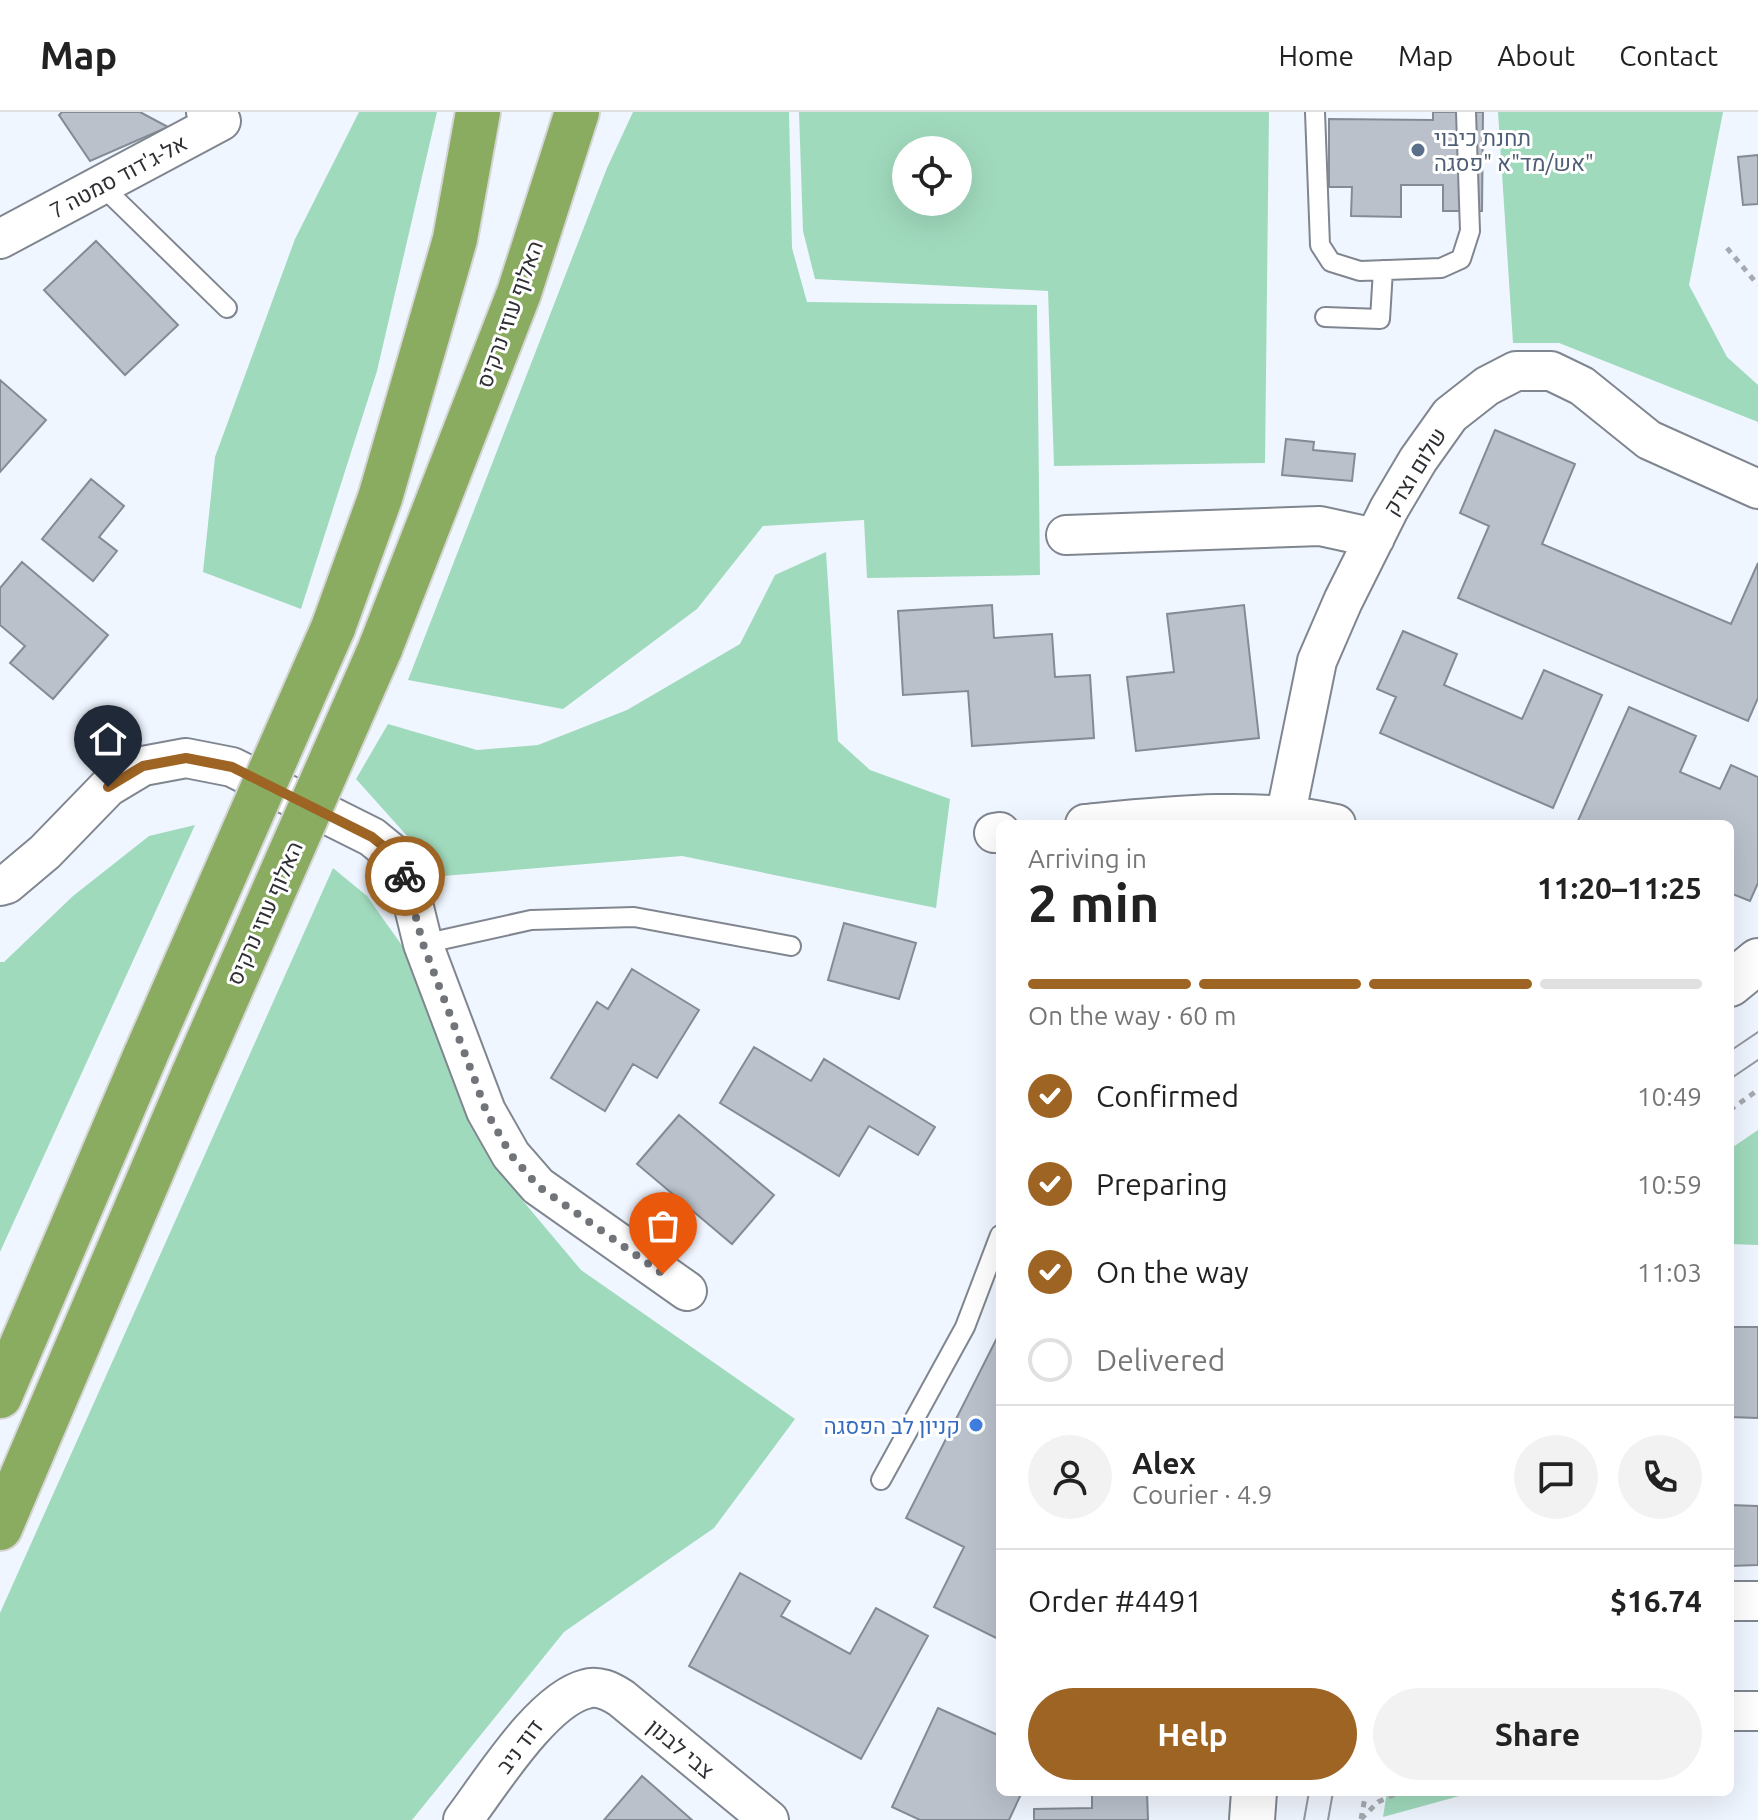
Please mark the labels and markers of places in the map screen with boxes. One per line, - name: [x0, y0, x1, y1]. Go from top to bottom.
- place label: תחנת כיבוי אש/מד"א "פסגה": [1434, 125, 1594, 175]
- marker: תחנת כיבוי אש/מד"א "פסגה": [1409, 141, 1427, 159]
- pin: [74, 705, 142, 787]
- pin: [629, 1192, 697, 1274]
- place label: קניון לב הפסגה: [824, 1413, 960, 1438]
- marker: קניון לב הפסגה: [967, 1416, 985, 1434]

